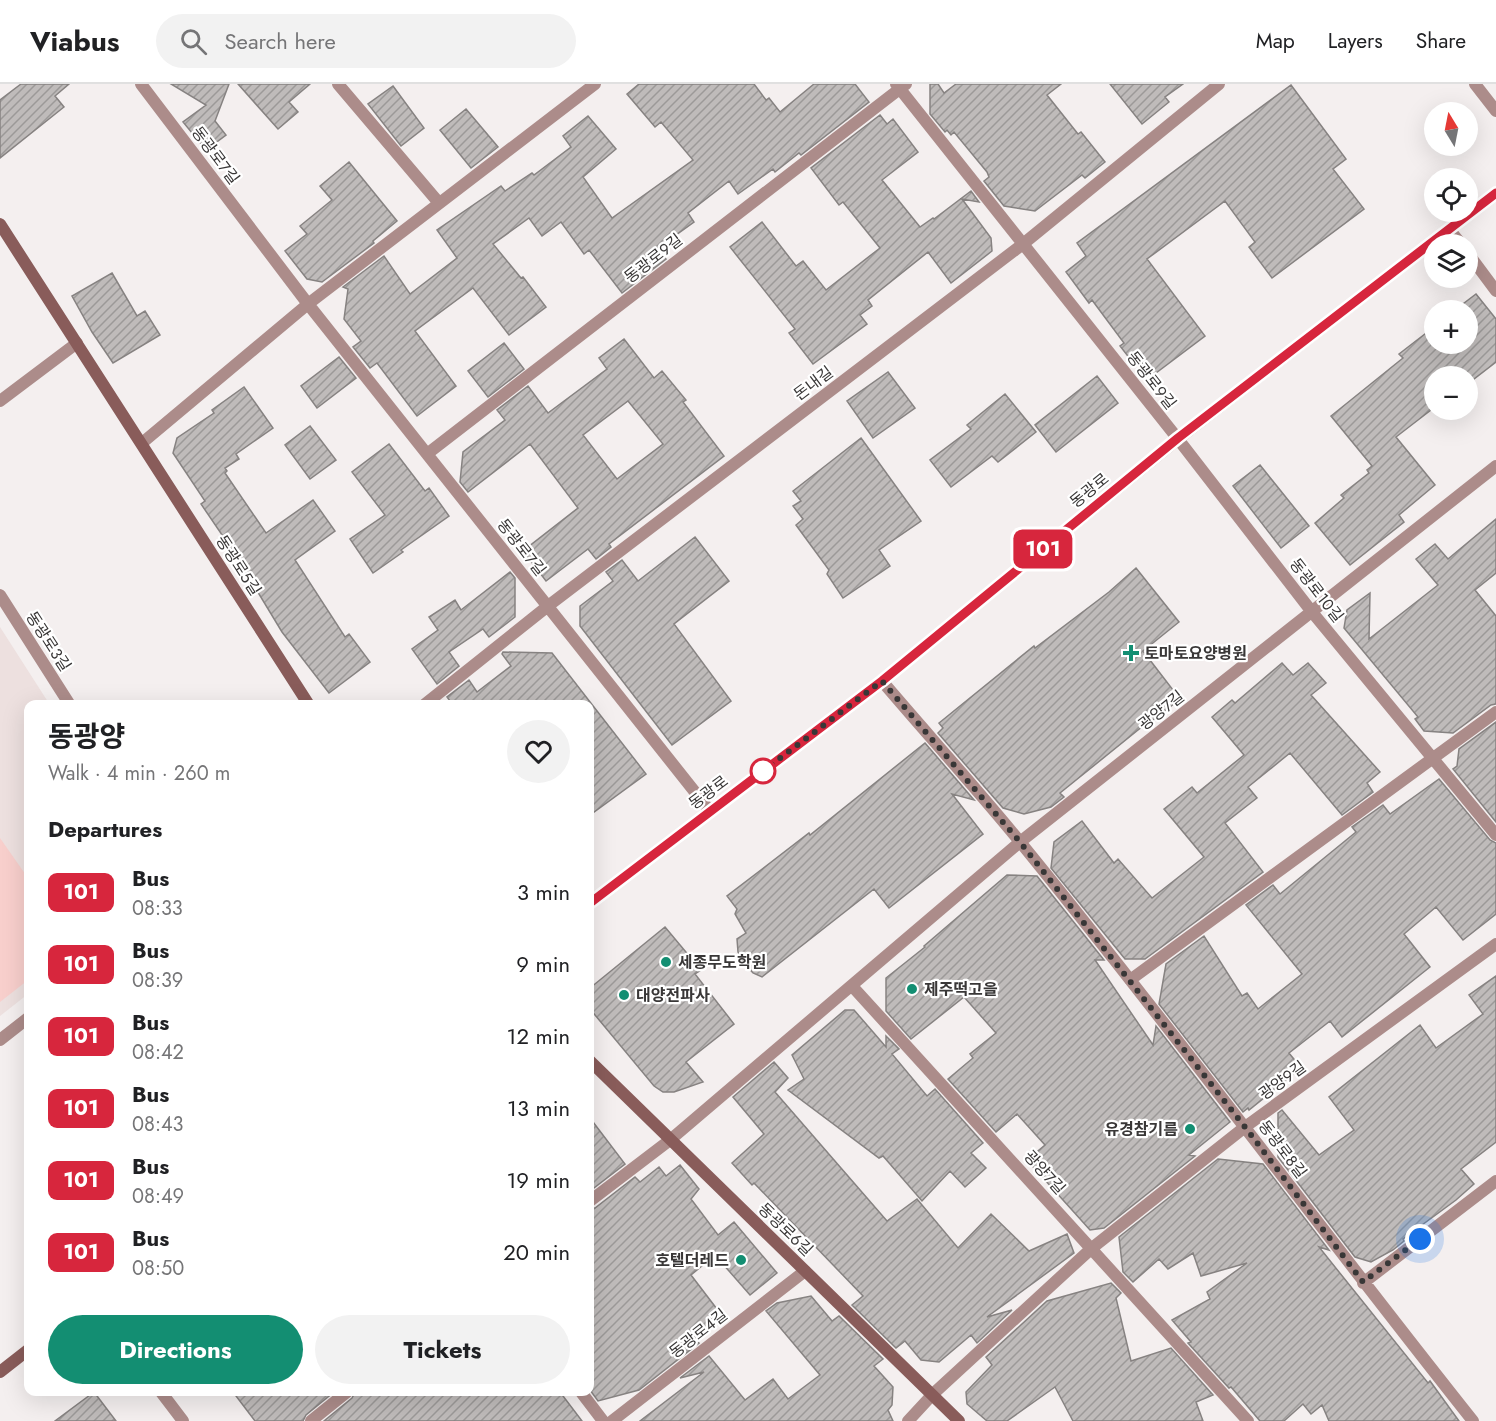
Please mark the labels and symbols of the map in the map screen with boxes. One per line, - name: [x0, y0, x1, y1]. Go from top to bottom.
- north arrow: [1424, 102, 1478, 156]
- street label: 동광로7길: [186, 122, 245, 189]
- street label: 동광로9길: [619, 228, 687, 288]
- street label: 동광로9길: [1122, 346, 1182, 414]
- street label: 돈내길: [789, 361, 838, 406]
- street label: 동광로: [1065, 467, 1114, 513]
- street label: 동광로7길: [492, 514, 551, 581]
- line badge: 101: [1008, 530, 1078, 568]
- street label: 동광로5길: [210, 531, 267, 600]
- street label: 동광로10길: [1284, 553, 1349, 627]
- street label: 동광로3길: [21, 607, 77, 676]
- place label: 토마토요양병원: [1144, 642, 1247, 665]
- marker: 토마토요양병원: [1122, 644, 1140, 662]
- street label: 광양7길: [1134, 685, 1189, 736]
- unlabelled marker: [750, 758, 776, 784]
- street label: 동광로: [684, 770, 733, 815]
- place label: 세종무도학원: [678, 951, 766, 974]
- marker: 세종무도학원: [659, 955, 673, 969]
- place label: 제주떡고을: [924, 978, 998, 1001]
- marker: 제주떡고을: [905, 982, 919, 996]
- place label: 대양전파사: [636, 984, 710, 1007]
- marker: 대양전파사: [617, 988, 631, 1002]
- street label: 광양9길: [1254, 1055, 1311, 1105]
- street label: 동광로8길: [1253, 1115, 1312, 1183]
- place label: 유경참기름: [1104, 1118, 1178, 1141]
- marker: 유경참기름: [1183, 1122, 1197, 1136]
- street label: 광양7길: [1018, 1145, 1071, 1200]
- street label: 동광로6길: [753, 1197, 818, 1261]
- your location: [1405, 1224, 1435, 1254]
- place label: 호텔더레드: [655, 1249, 729, 1272]
- marker: 호텔더레드: [734, 1253, 748, 1267]
- street label: 동광로4길: [664, 1303, 732, 1363]

